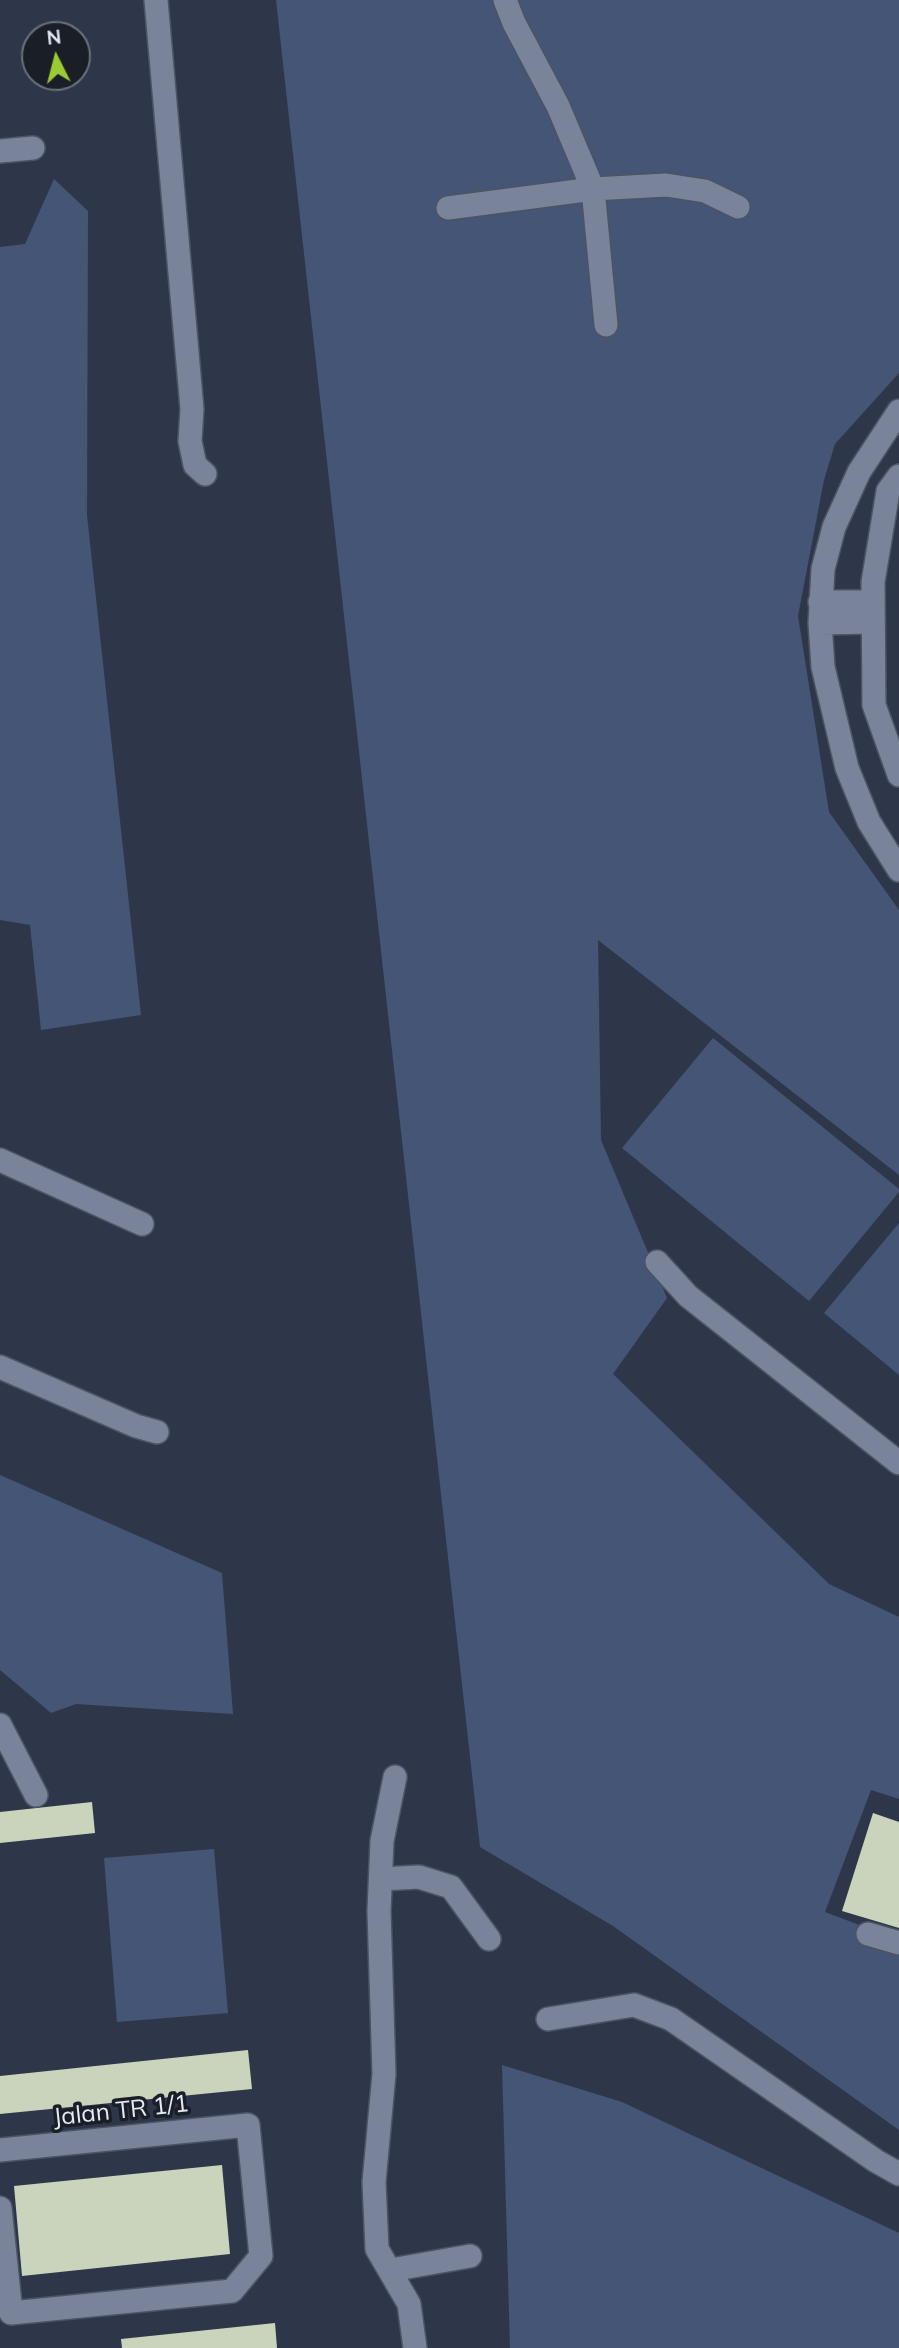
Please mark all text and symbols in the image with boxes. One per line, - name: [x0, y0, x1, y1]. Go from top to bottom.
- north arrow: [21, 21, 91, 91]
- text: N: [46, 24, 62, 50]
- street label: Jalan TR 1/1: [52, 2090, 190, 2132]

